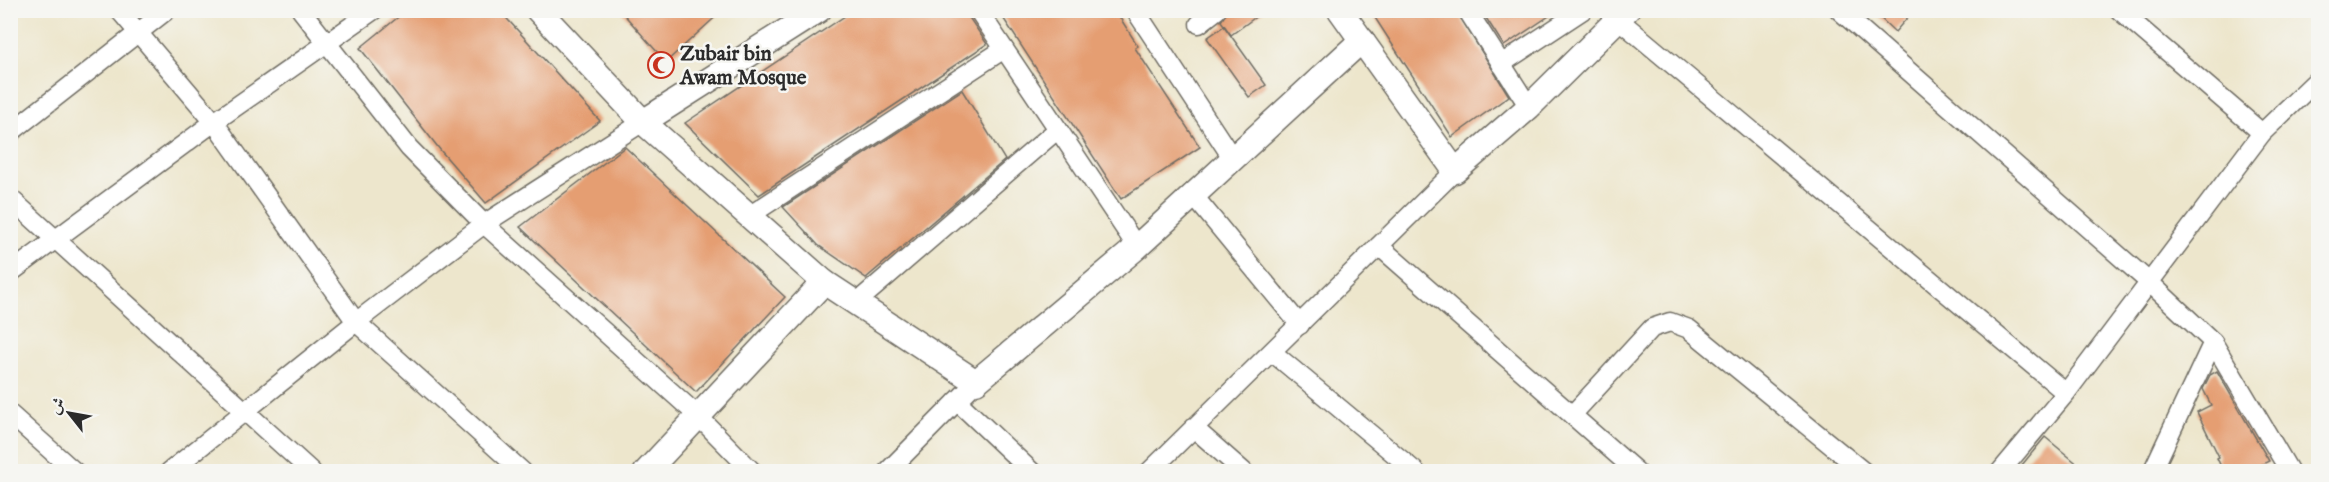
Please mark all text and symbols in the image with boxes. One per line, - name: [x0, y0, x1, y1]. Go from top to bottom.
- place label: Zubair bin Awam Mosque: [679, 41, 807, 92]
- mosque icon: Zubair bin Awam Mosque: [646, 50, 676, 80]
- north arrow: [39, 383, 99, 443]
- text: ش: [45, 394, 71, 418]

